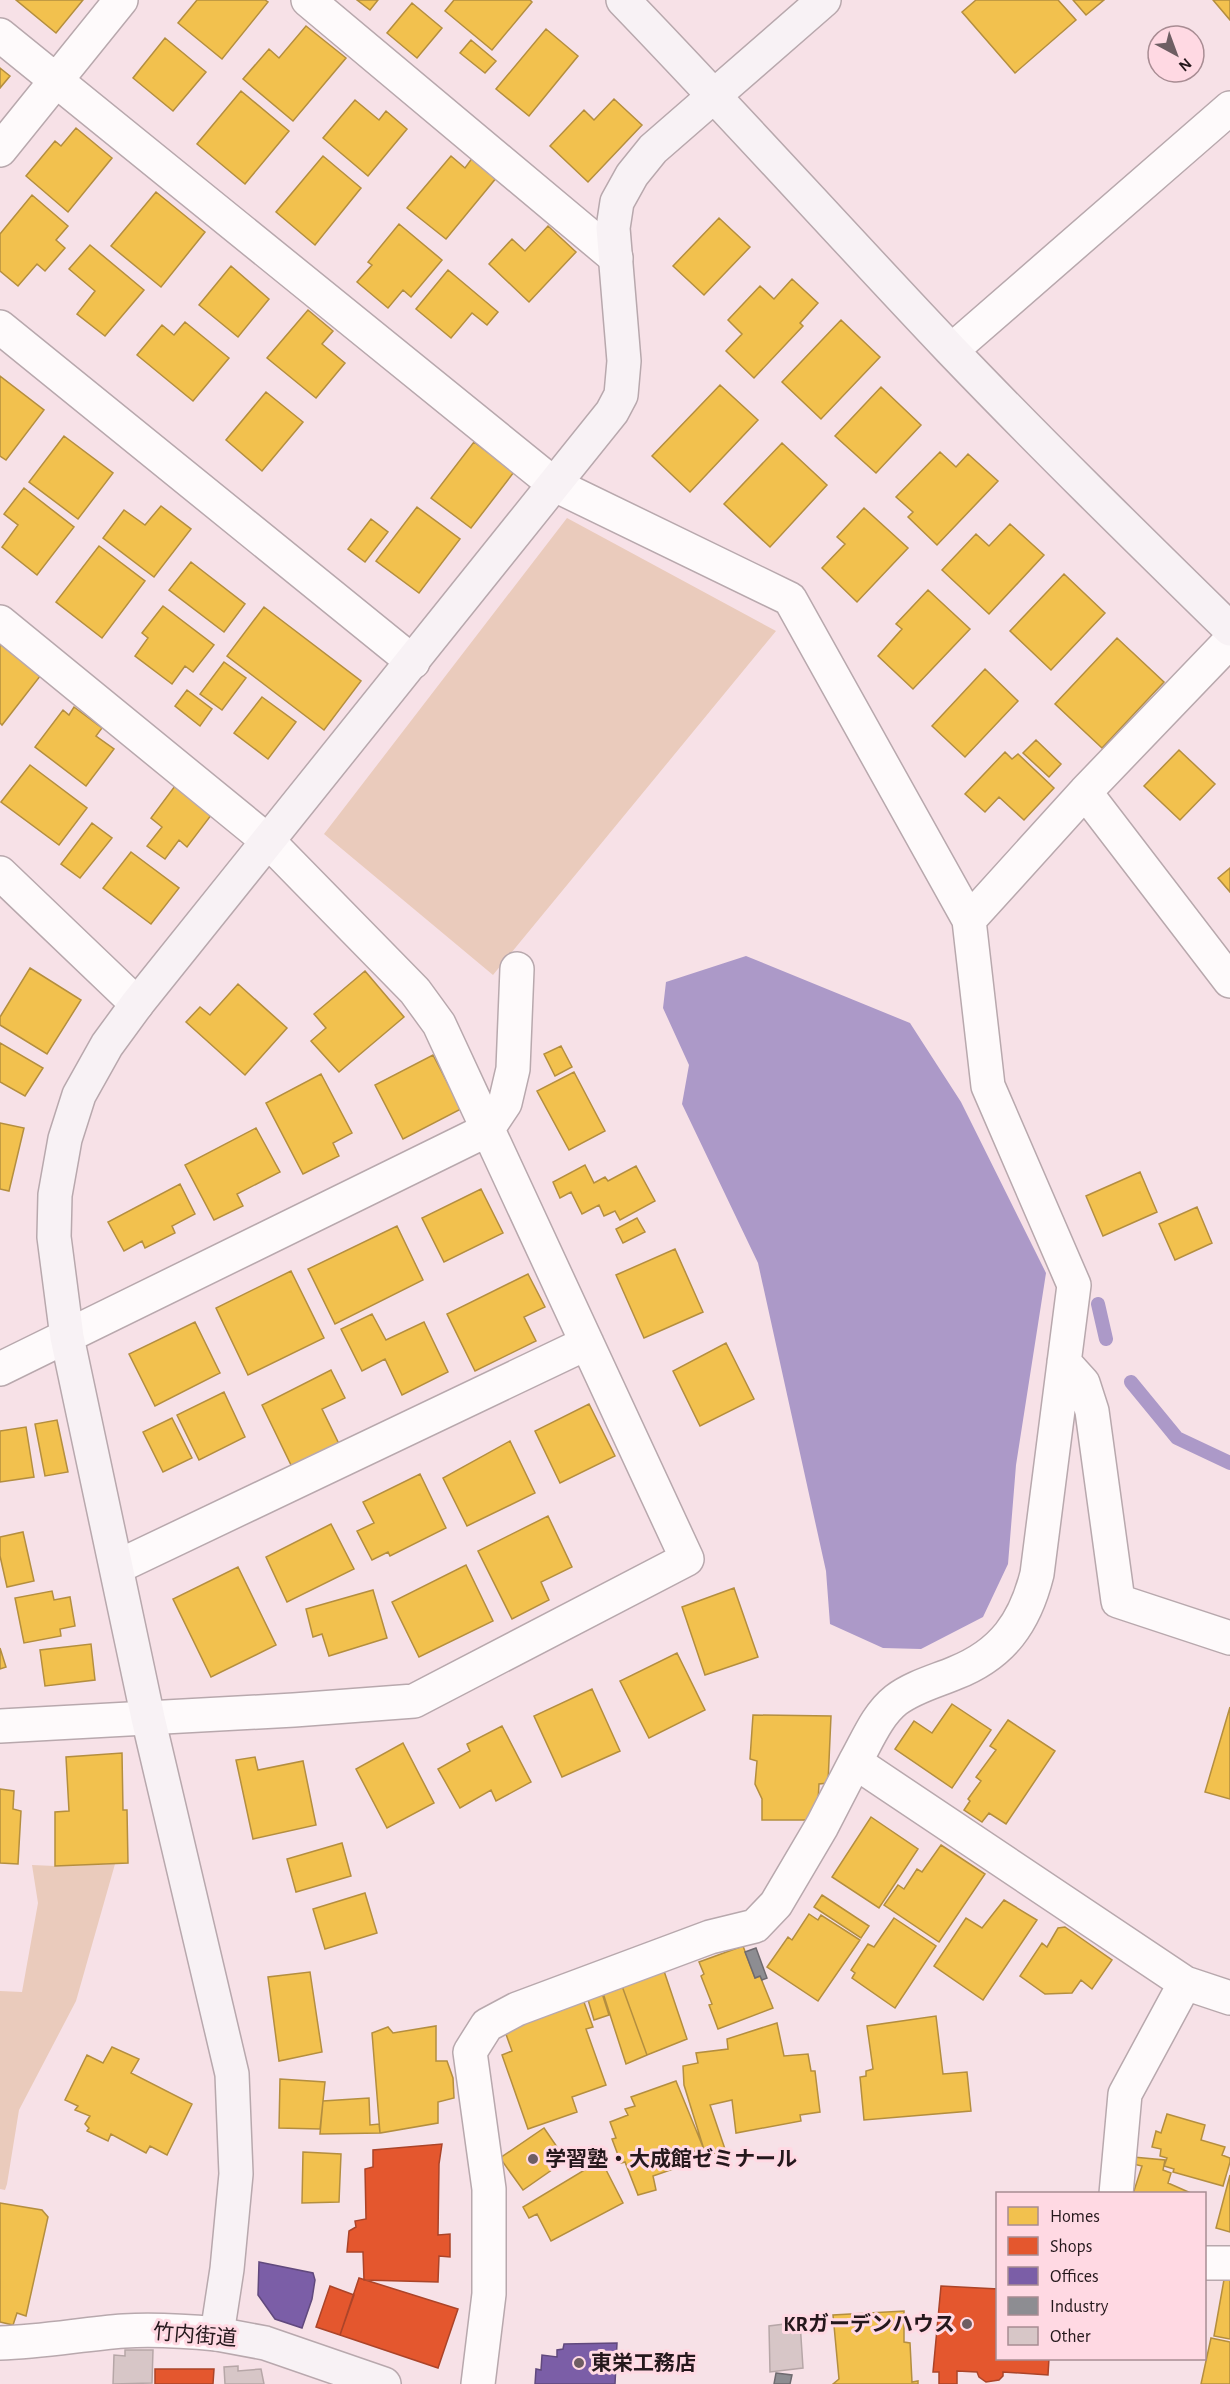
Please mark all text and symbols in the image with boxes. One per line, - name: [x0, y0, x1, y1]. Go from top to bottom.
- north arrow: [1146, 24, 1206, 84]
- text: N: [1176, 55, 1195, 74]
- place label: 学習塾・大成館ゼミナール: [545, 2147, 797, 2170]
- marker: 学習塾・大成館ゼミナール: [526, 2152, 540, 2166]
- legend: [996, 2192, 1206, 2360]
- text: Homes: [1050, 2208, 1100, 2226]
- text: Shops: [1050, 2238, 1092, 2256]
- text: Offices: [1050, 2268, 1099, 2286]
- text: Industry: [1050, 2298, 1109, 2316]
- place label: KRガーデンハウス: [783, 2312, 955, 2335]
- marker: KRガーデンハウス: [960, 2317, 974, 2331]
- street label: 竹内街道: [152, 2320, 238, 2350]
- text: Other: [1050, 2328, 1091, 2346]
- place label: 東栄工務店: [591, 2352, 696, 2374]
- marker: 東栄工務店: [572, 2356, 586, 2370]

